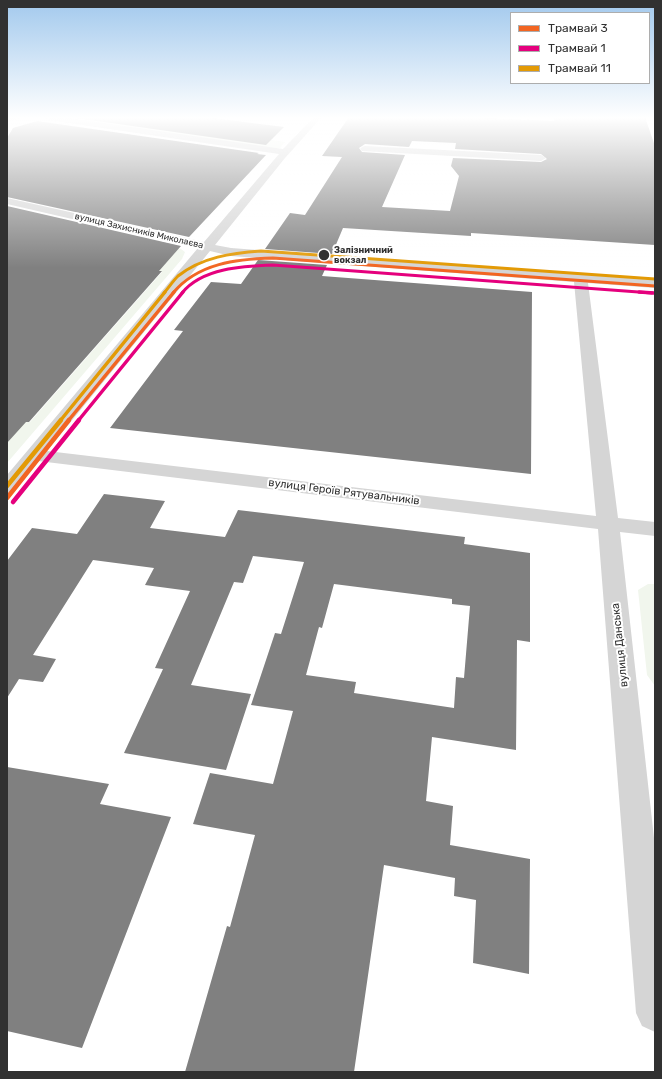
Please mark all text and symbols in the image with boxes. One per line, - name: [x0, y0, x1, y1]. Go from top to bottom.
- legend: [510, 12, 650, 84]
- text: Трамвай 3: [548, 21, 608, 35]
- text: Трамвай 1: [548, 41, 606, 55]
- text: Трамвай 11: [548, 61, 611, 75]
- street label: вулиця Захисників Миколаєва: [74, 211, 204, 251]
- place label: Залізничний вокзал: [334, 245, 393, 266]
- marker: Залізничний вокзал: [317, 248, 331, 262]
- street label: вулиця Героїв Рятувальників: [268, 476, 420, 508]
- street label: вулиця Данська: [609, 602, 631, 688]

